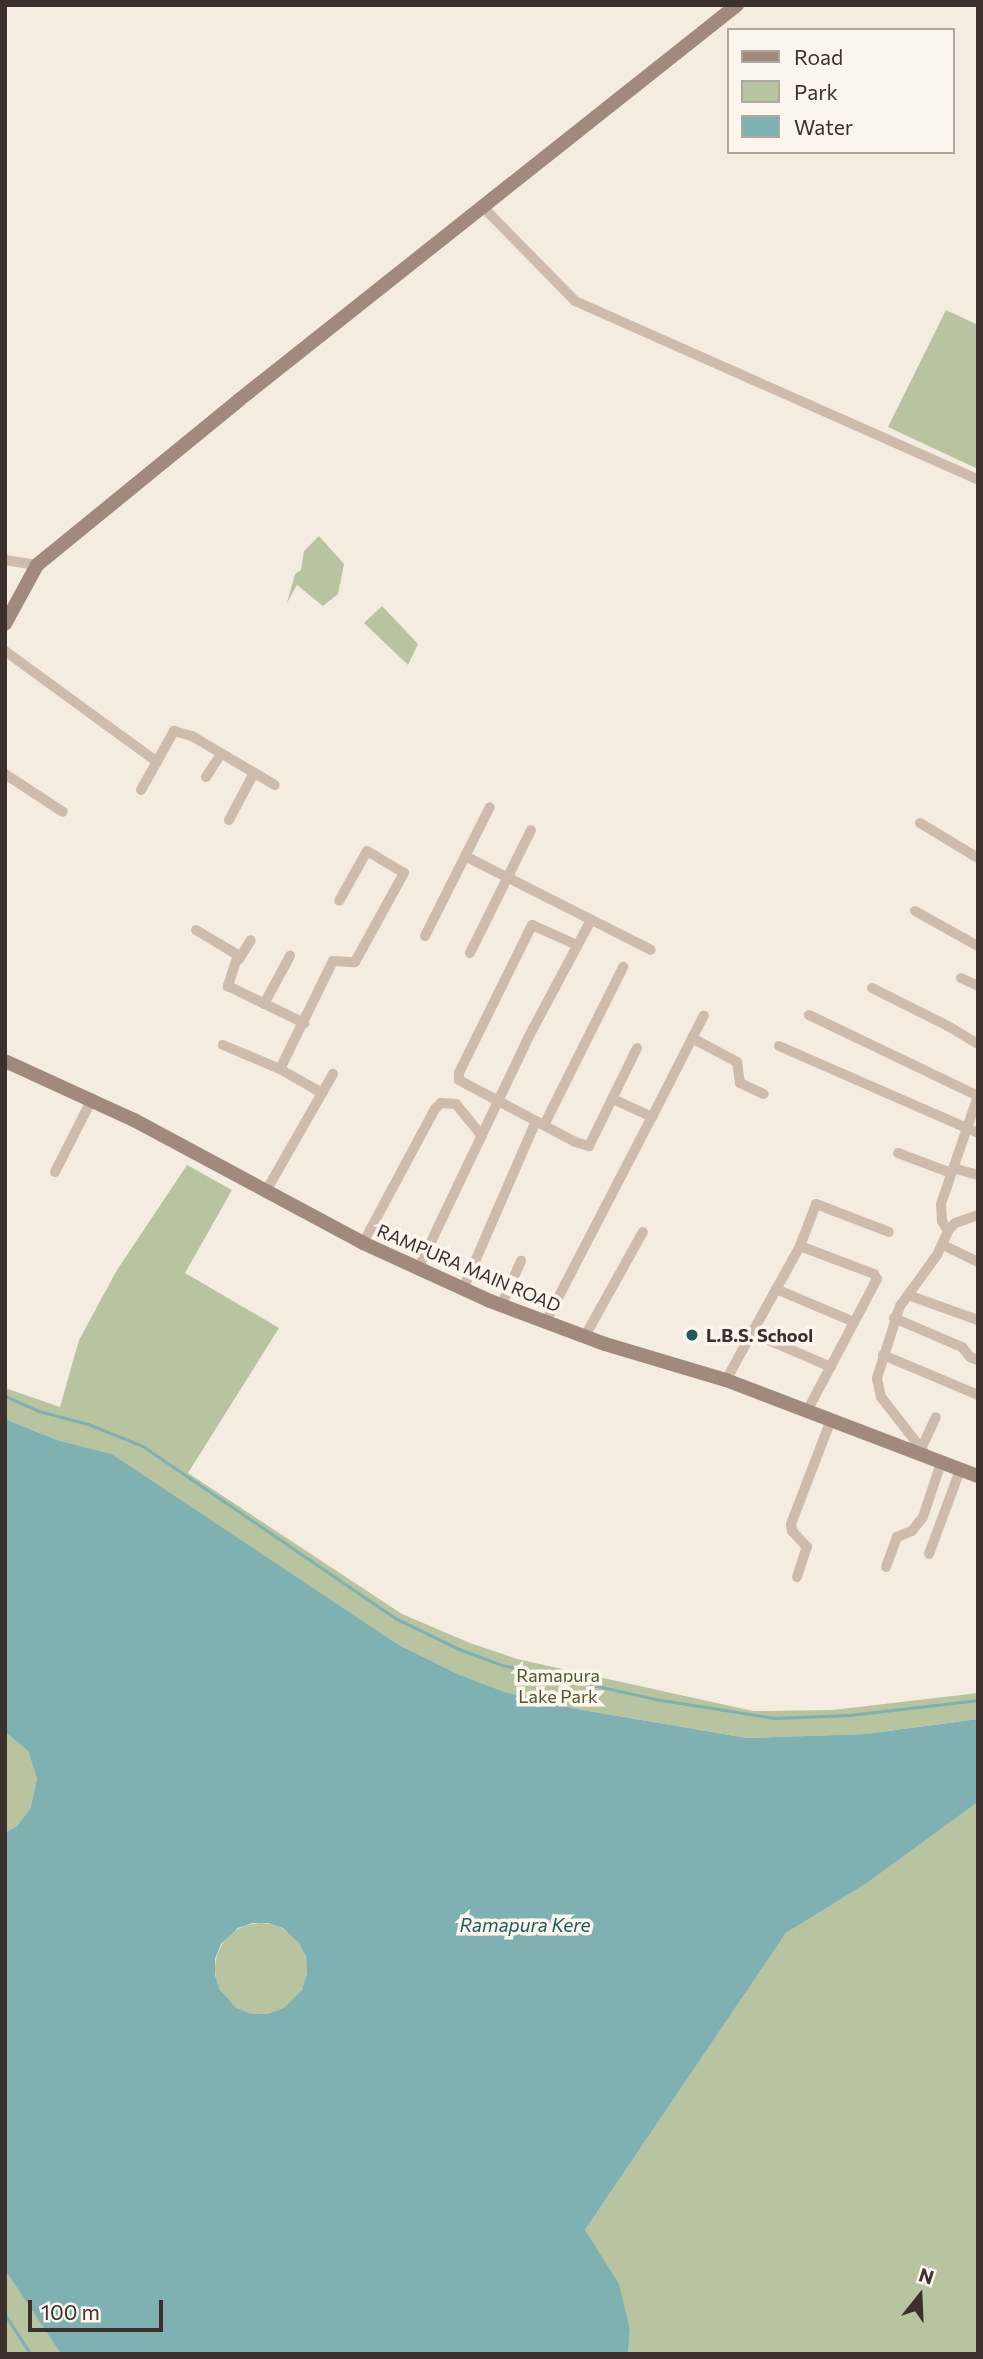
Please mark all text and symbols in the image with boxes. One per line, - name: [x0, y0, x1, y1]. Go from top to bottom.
- legend: [727, 28, 955, 154]
- text: Road: [794, 44, 843, 69]
- text: Park: [794, 79, 838, 104]
- text: Water: [794, 114, 853, 139]
- street label: RAMPURA MAIN ROAD: [374, 1219, 564, 1317]
- place label: L.B.S. School: [706, 1324, 813, 1346]
- marker: L.B.S. School: [684, 1327, 700, 1343]
- park label: Ramapura Lake Park: [516, 1665, 600, 1708]
- water label: Ramapura Kere: [459, 1914, 591, 1936]
- north arrow: [885, 2261, 955, 2331]
- text: N: [916, 2262, 937, 2289]
- scale bar: [32, 2286, 166, 2330]
- text: 100 m: [41, 2299, 100, 2324]

